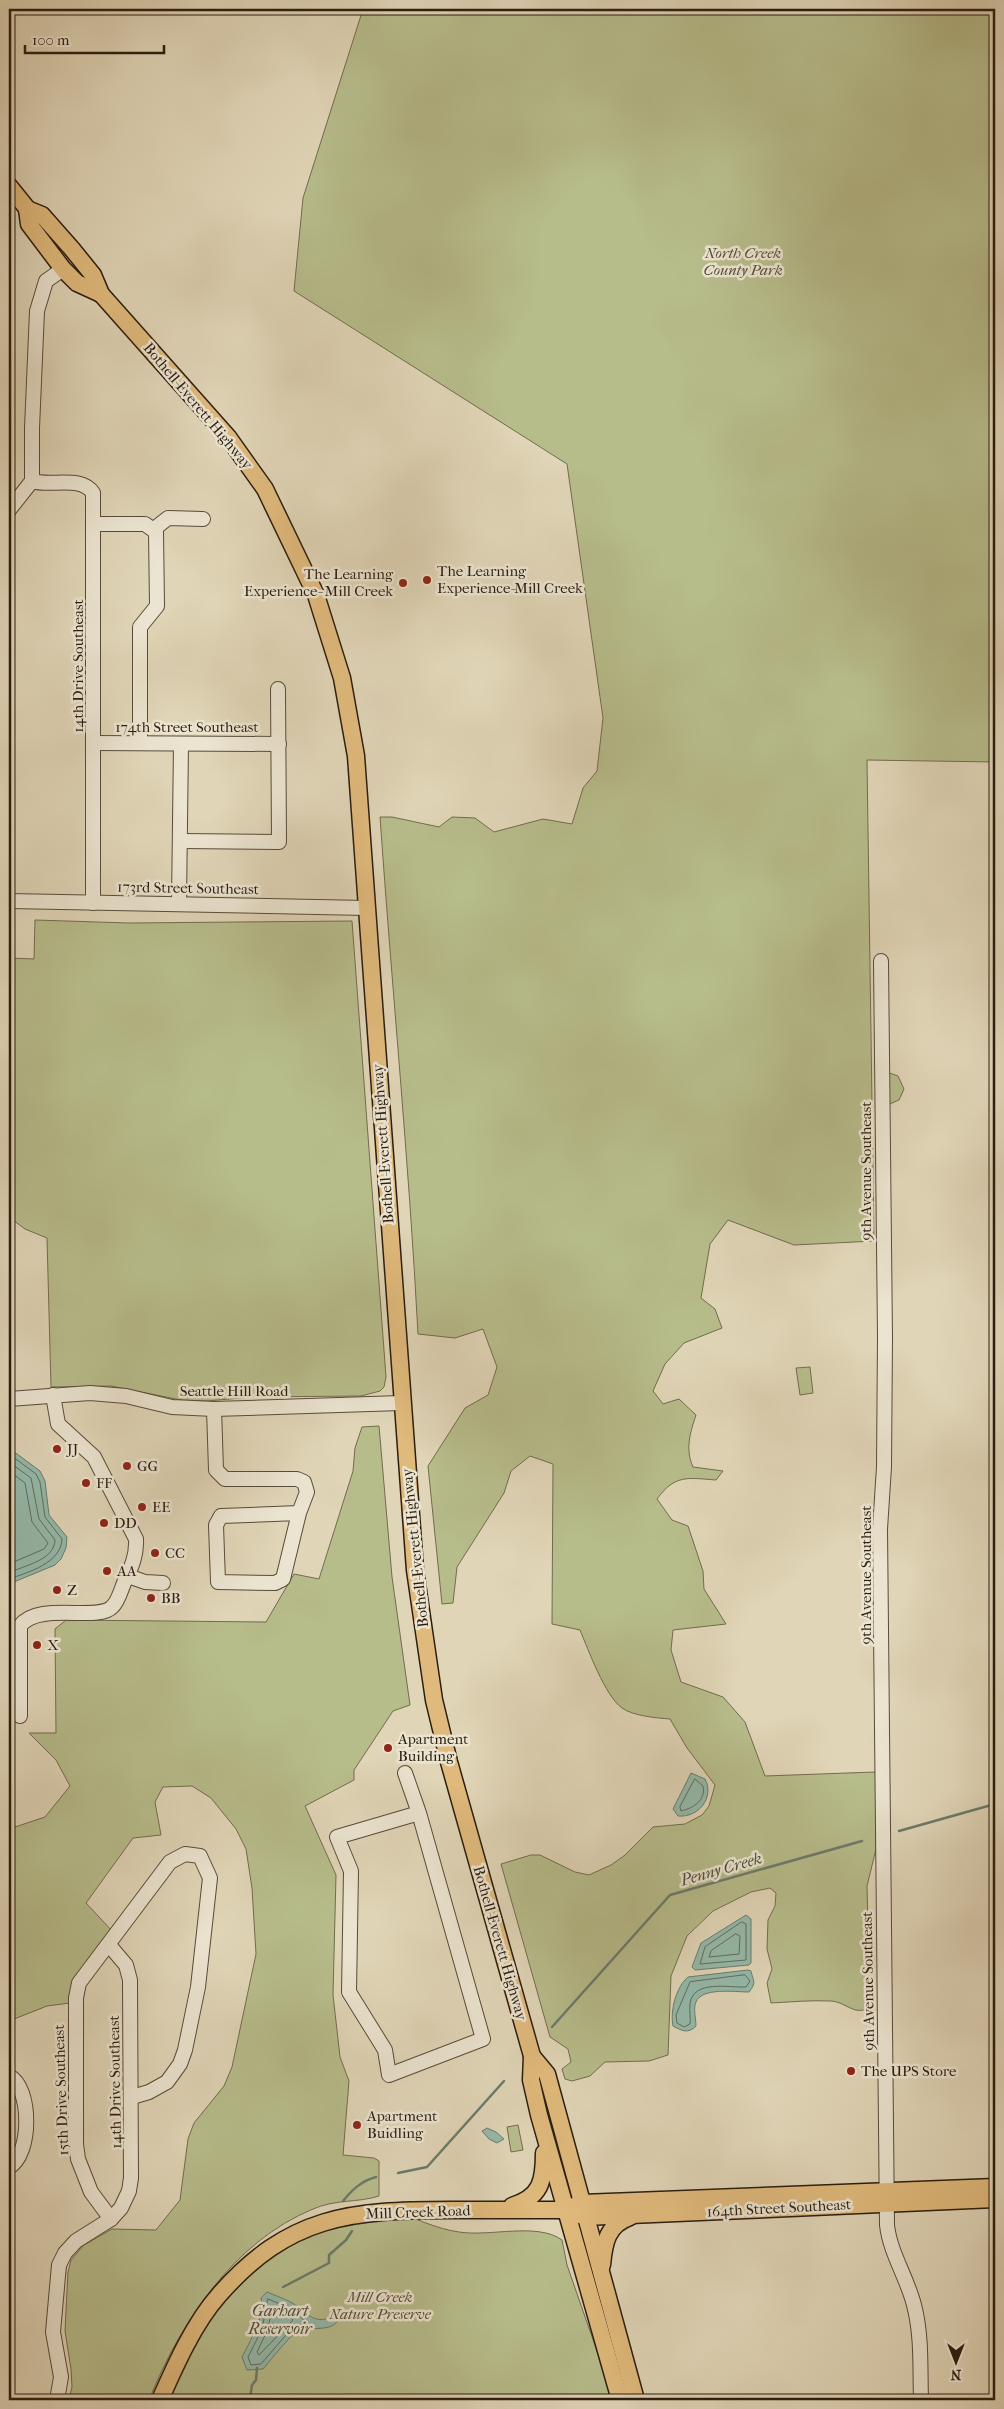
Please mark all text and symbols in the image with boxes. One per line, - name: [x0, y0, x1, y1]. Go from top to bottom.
- scale bar: [25, 22, 164, 54]
- text: 100 m: [32, 31, 70, 49]
- park label: North Creek County Park: [703, 244, 783, 279]
- street label: Bothell-Everett Highway: [140, 339, 257, 474]
- place label: The Learning Experience-Mill Creek: [437, 562, 583, 597]
- place label: The Learning Experience- Mill Creek: [244, 565, 394, 600]
- marker: The Learning Experience-Mill Creek: [421, 574, 433, 586]
- marker: The Learning Experience- Mill Creek: [397, 577, 409, 589]
- street label: 14th Drive Southeast: [69, 599, 87, 733]
- street label: 174th Street Southeast: [115, 718, 259, 736]
- street label: 173rd Street Southeast: [117, 878, 260, 898]
- street label: Bothell-Everett Highway: [368, 1063, 398, 1224]
- street label: 9th Avenue Southeast: [857, 1101, 875, 1241]
- street label: Seattle Hill Road: [180, 1382, 289, 1400]
- place label: JJ: [66, 1440, 79, 1458]
- marker: JJ: [51, 1443, 63, 1455]
- place label: GG: [137, 1457, 159, 1475]
- marker: GG: [121, 1460, 133, 1472]
- street label: Bothell-Everett Highway: [398, 1467, 432, 1628]
- place label: FF: [96, 1474, 112, 1492]
- marker: FF: [80, 1477, 92, 1489]
- place label: EE: [152, 1498, 170, 1516]
- marker: EE: [136, 1501, 148, 1513]
- street label: 9th Avenue Southeast: [857, 1505, 875, 1645]
- place label: DD: [114, 1514, 137, 1532]
- marker: DD: [98, 1517, 110, 1529]
- place label: CC: [165, 1544, 185, 1562]
- marker: CC: [149, 1547, 161, 1559]
- place label: AA: [116, 1562, 137, 1580]
- marker: AA: [101, 1565, 113, 1577]
- place label: Z: [67, 1581, 77, 1599]
- marker: Z: [51, 1584, 63, 1596]
- place label: BB: [161, 1589, 180, 1607]
- marker: BB: [145, 1592, 157, 1604]
- place label: X: [47, 1636, 59, 1654]
- marker: X: [31, 1639, 43, 1651]
- place label: Apartment Building: [397, 1730, 469, 1765]
- marker: Apartment Building: [382, 1742, 394, 1754]
- water label: Penny Creek: [677, 1848, 764, 1890]
- street label: Bothell-Everett Highway: [469, 1864, 531, 2023]
- street label: 9th Avenue Southeast: [858, 1911, 878, 2051]
- street label: 14th Drive Southeast: [105, 2014, 125, 2149]
- street label: 15th Drive Southeast: [50, 2023, 72, 2156]
- place label: The UPS Store: [861, 2062, 957, 2080]
- marker: The UPS Store: [845, 2065, 857, 2077]
- place label: Apartment Buidling: [366, 2107, 438, 2142]
- marker: Apartment Buidling: [351, 2119, 363, 2131]
- street label: 164th Street Southeast: [706, 2195, 852, 2221]
- street label: Mill Creek Road: [365, 2201, 472, 2223]
- park label: Mill Creek Nature Preserve: [328, 2288, 432, 2323]
- water label: Garhart Reservoir: [247, 2301, 314, 2338]
- north arrow: [932, 2336, 982, 2386]
- text: N: [950, 2366, 961, 2383]

